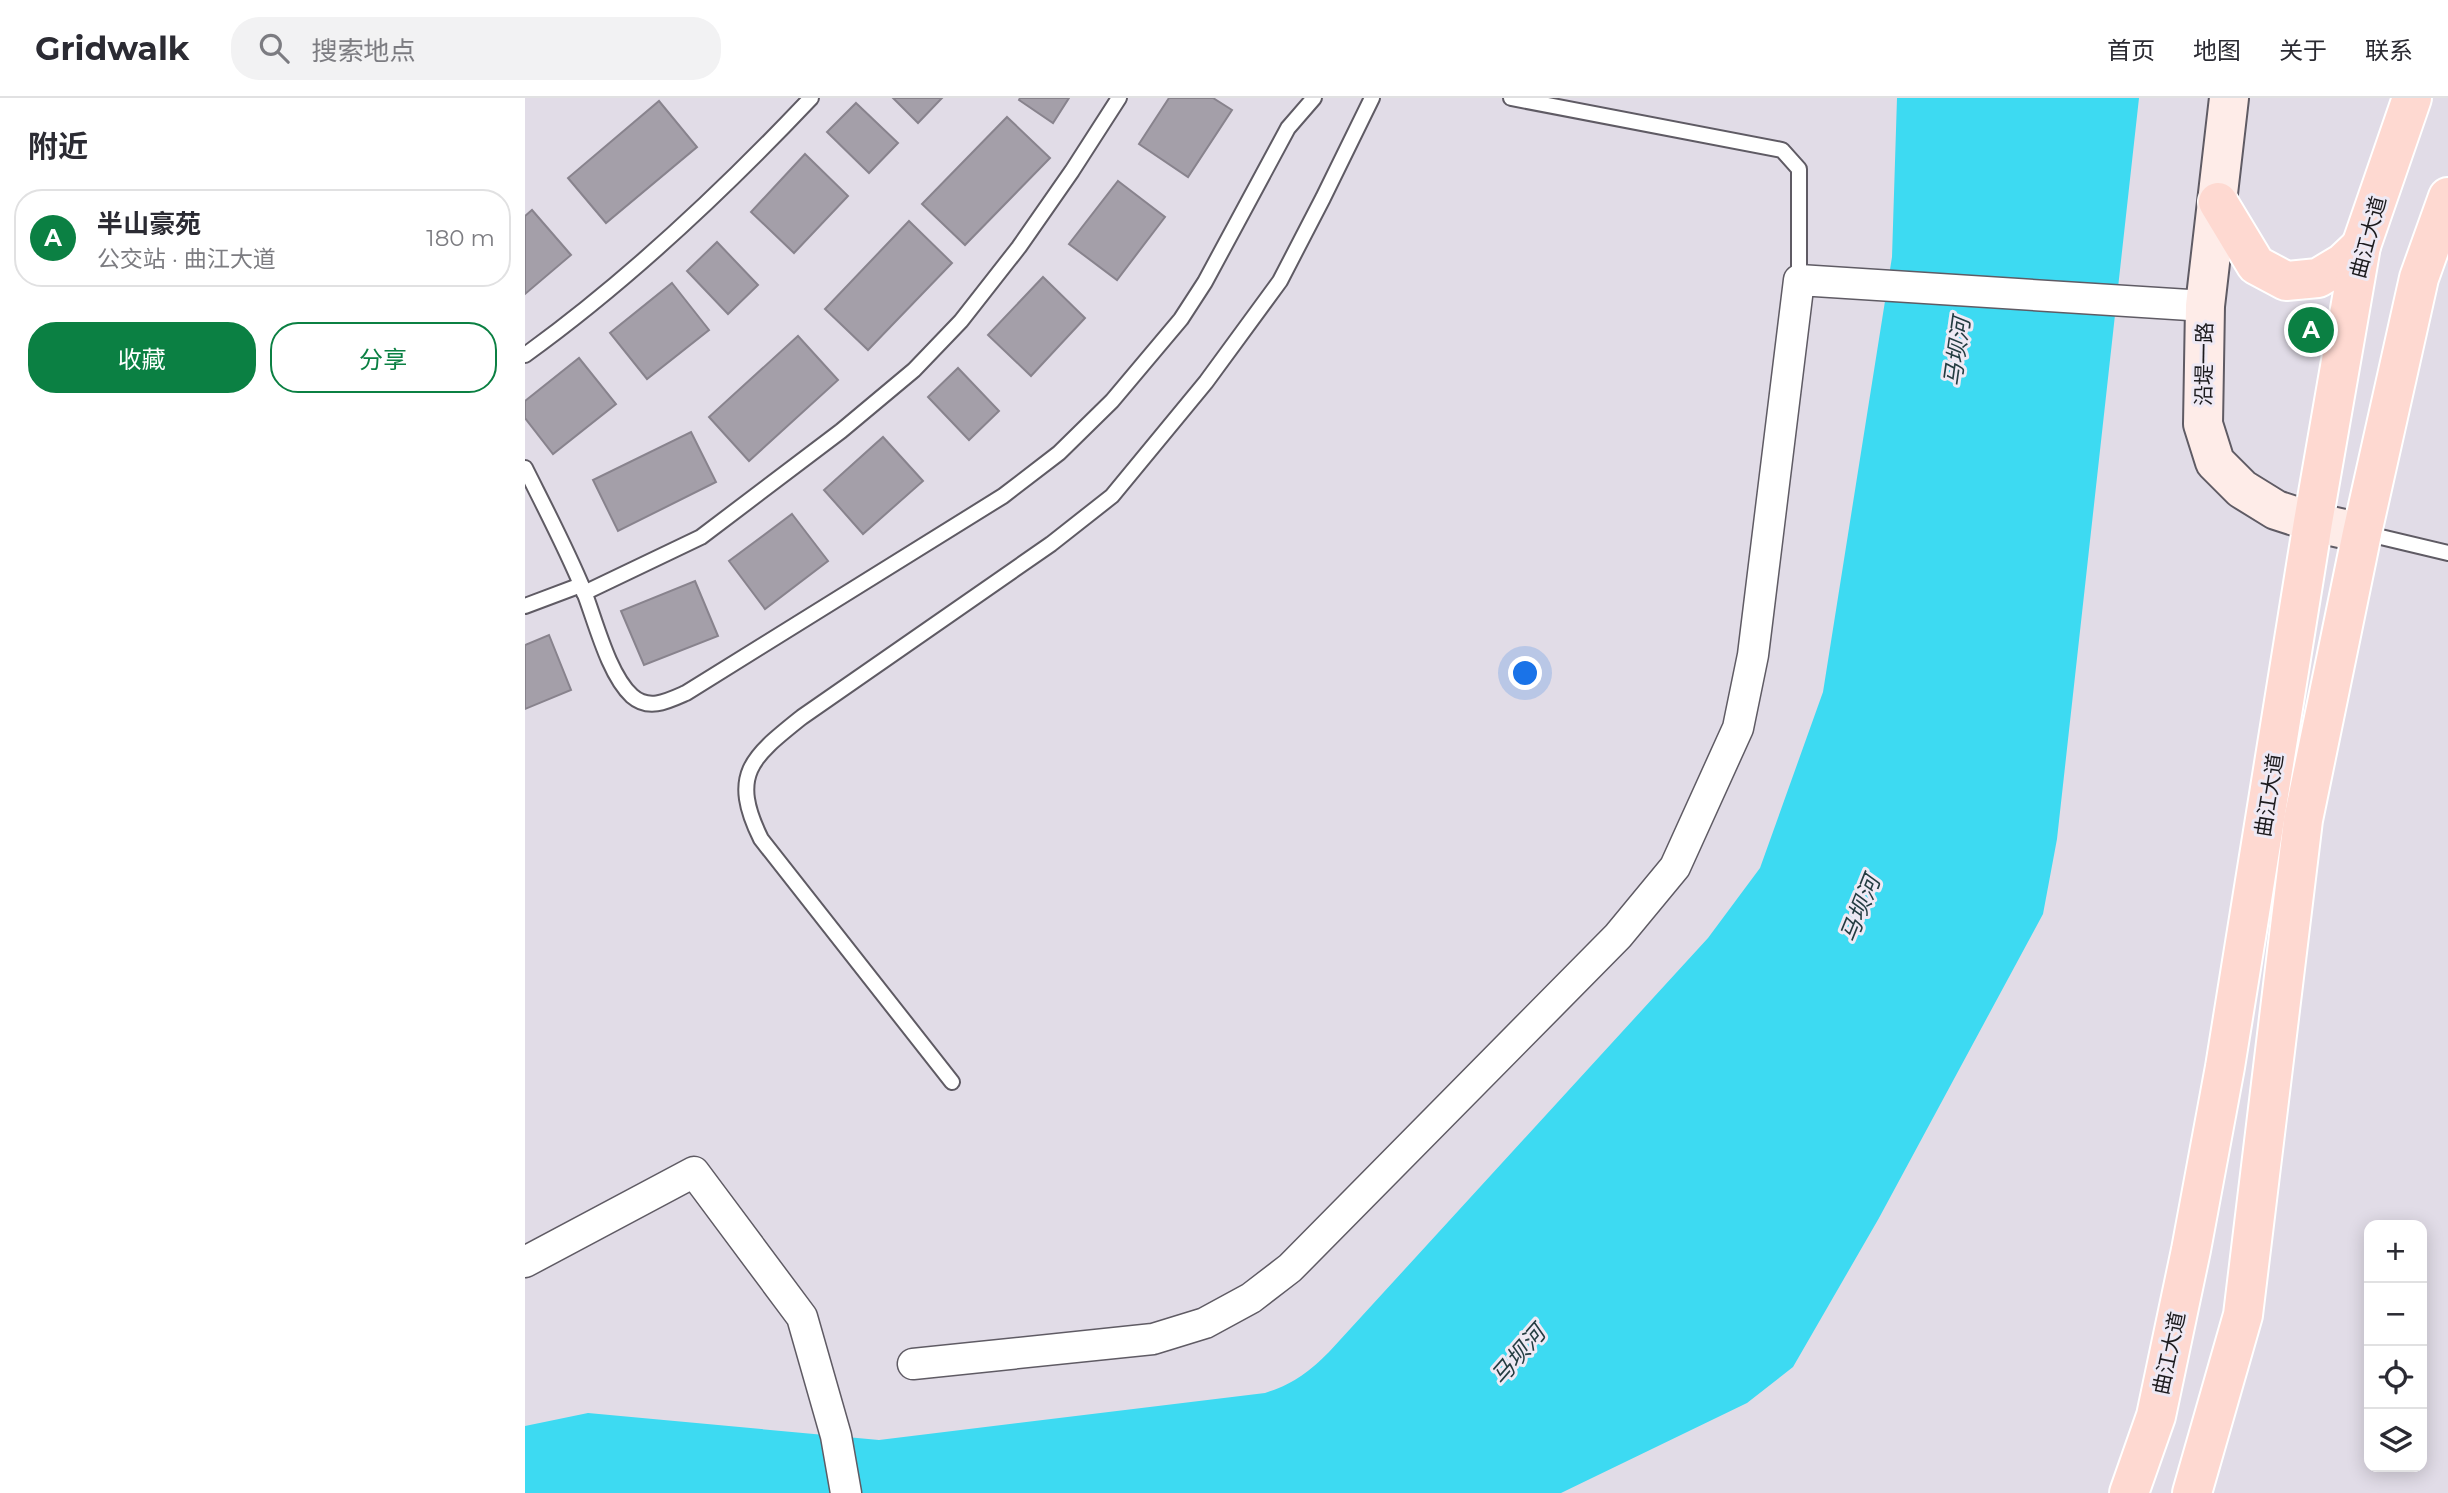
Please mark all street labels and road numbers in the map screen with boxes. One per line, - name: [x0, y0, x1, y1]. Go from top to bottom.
- street label: 曲江大道: [2345, 193, 2391, 281]
- street label: 沿堤一路: [2191, 322, 2217, 406]
- street label: 曲江大道: [2250, 752, 2288, 838]
- street label: 曲江大道: [2148, 1309, 2190, 1397]

